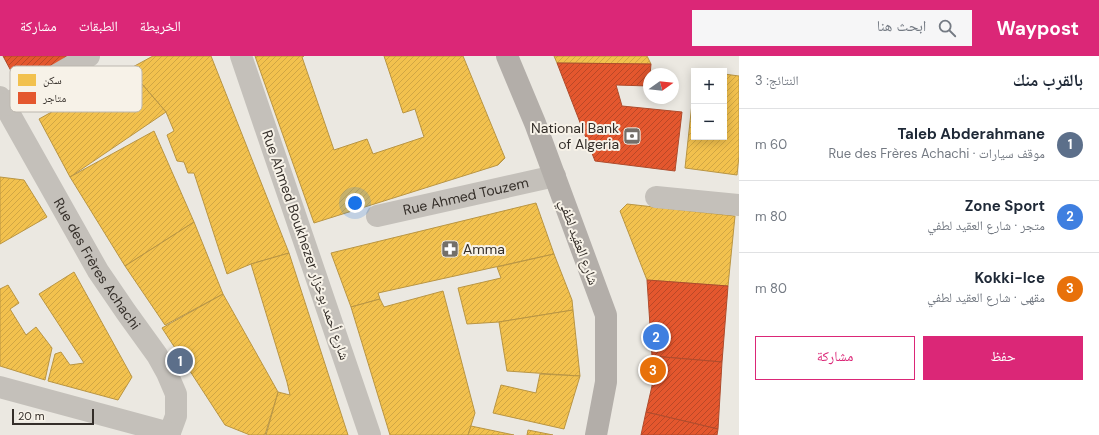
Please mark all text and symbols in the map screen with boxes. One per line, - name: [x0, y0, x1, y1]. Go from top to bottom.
- search box: [692, 10, 972, 46]
- text: ابحث هنا: [877, 16, 926, 36]
- text: Waypost: [996, 16, 1079, 41]
- text: مشاركة: [20, 17, 57, 35]
- text: الطبقات: [79, 17, 118, 35]
- text: الخريطة: [140, 17, 181, 35]
- icon: search: [936, 17, 958, 39]
- legend: [10, 66, 142, 112]
- north arrow: [643, 68, 679, 104]
- map controls: [691, 68, 727, 140]
- button: +: [691, 68, 727, 104]
- text: بالقرب منك: [1013, 69, 1083, 91]
- text: النتائج: 3: [755, 72, 799, 89]
- text: سكن: [43, 73, 62, 87]
- text: متاجر: [42, 91, 66, 105]
- button: −: [691, 104, 727, 140]
- place label: National Bank of Algeria: [531, 119, 619, 153]
- text: Taleb Abderahmane: [897, 124, 1045, 144]
- bank icon: National Bank of Algeria: [622, 126, 642, 146]
- street label: Rue Ahmed Boukhezer شارع أحمد بوخزار: [257, 128, 354, 363]
- text: 60 m: [755, 136, 787, 153]
- text: 1: [1068, 136, 1072, 153]
- text: موقف سيارات · Rue des Frères Achachi: [829, 145, 1045, 162]
- street label: Rue Ahmed Touzem: [401, 173, 530, 219]
- your location: [345, 193, 365, 213]
- street label: Rue des Frères Achachi: [50, 195, 145, 333]
- text: Zone Sport: [965, 196, 1045, 216]
- street label: شارع العقيد لطفي: [553, 197, 603, 288]
- text: 80 m: [755, 208, 787, 225]
- text: 2: [1066, 208, 1074, 225]
- text: متجر · شارع العقيد لطفي: [927, 217, 1045, 234]
- pharmacy icon: Amma: [440, 239, 460, 259]
- place label: Amma: [463, 240, 505, 258]
- text: Kokki-Ice: [974, 268, 1045, 288]
- text: 80 m: [755, 280, 787, 297]
- text: 3: [1066, 280, 1074, 297]
- text: مقهى · شارع العقيد لطفي: [927, 289, 1045, 306]
- pin: 2: [643, 322, 669, 352]
- button: مشاركة: [755, 336, 915, 380]
- button: حفظ: [923, 336, 1083, 380]
- pin: 1: [167, 346, 193, 376]
- pin: 3: [640, 355, 666, 385]
- scale bar: [12, 407, 94, 426]
- text: 20 m: [18, 409, 44, 423]

